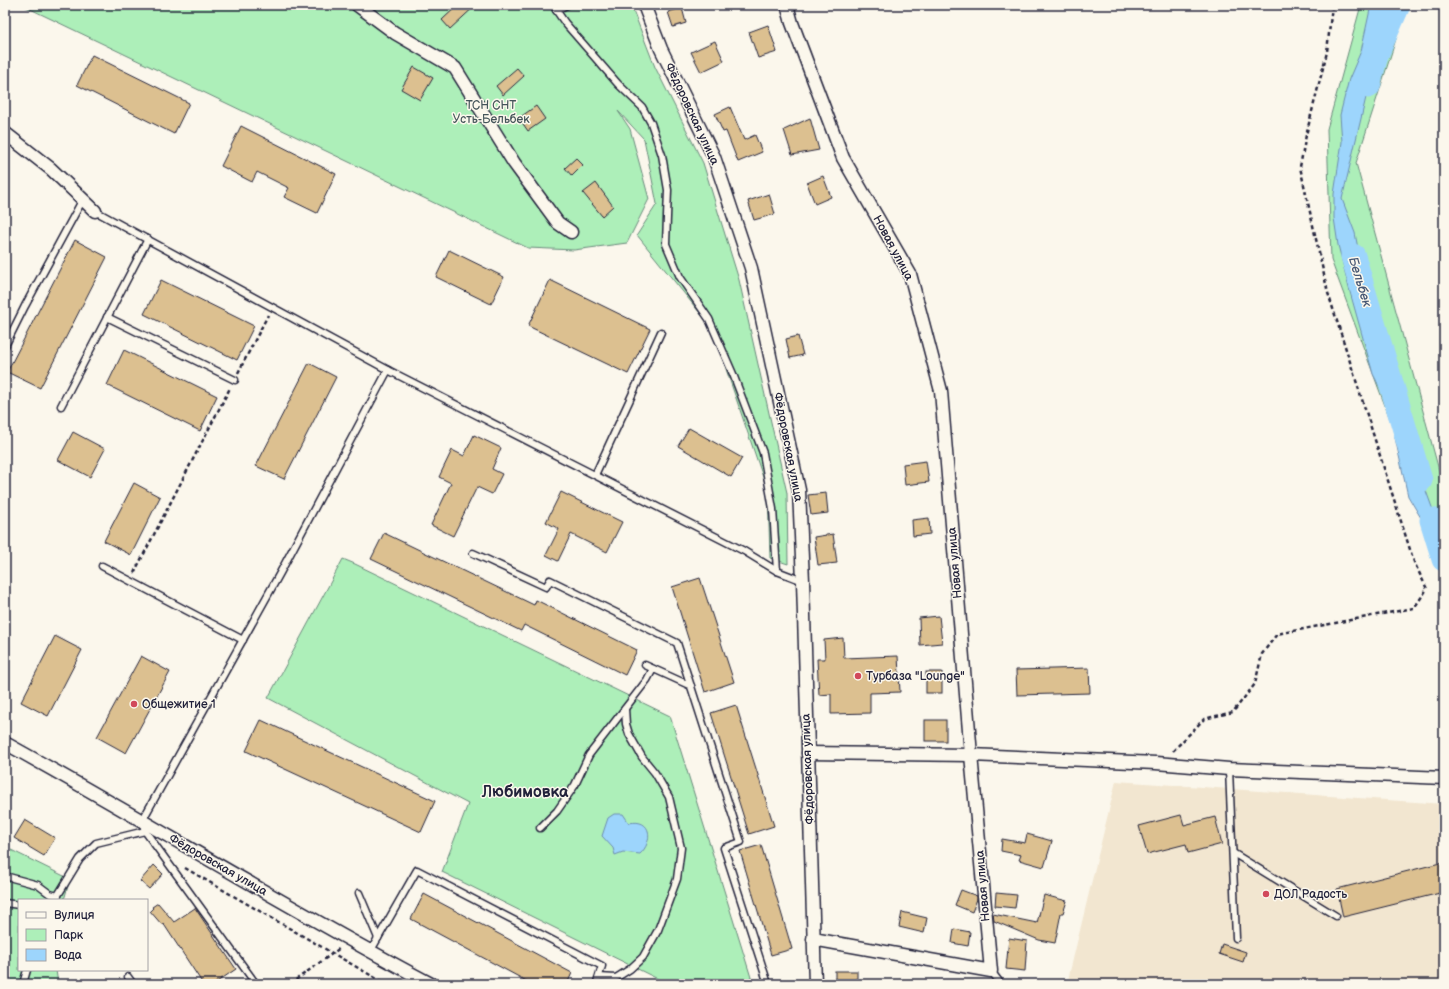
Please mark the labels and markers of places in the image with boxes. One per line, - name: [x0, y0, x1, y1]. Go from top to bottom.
- place label: Турбаза "Lounge": [866, 669, 965, 684]
- marker: Турбаза "Lounge": [853, 671, 863, 681]
- place label: Общежитие 1: [142, 697, 216, 712]
- marker: Общежитие 1: [129, 699, 139, 709]
- place label: ДОЛ Радость: [1274, 887, 1347, 902]
- marker: ДОЛ Радость: [1261, 889, 1271, 899]

